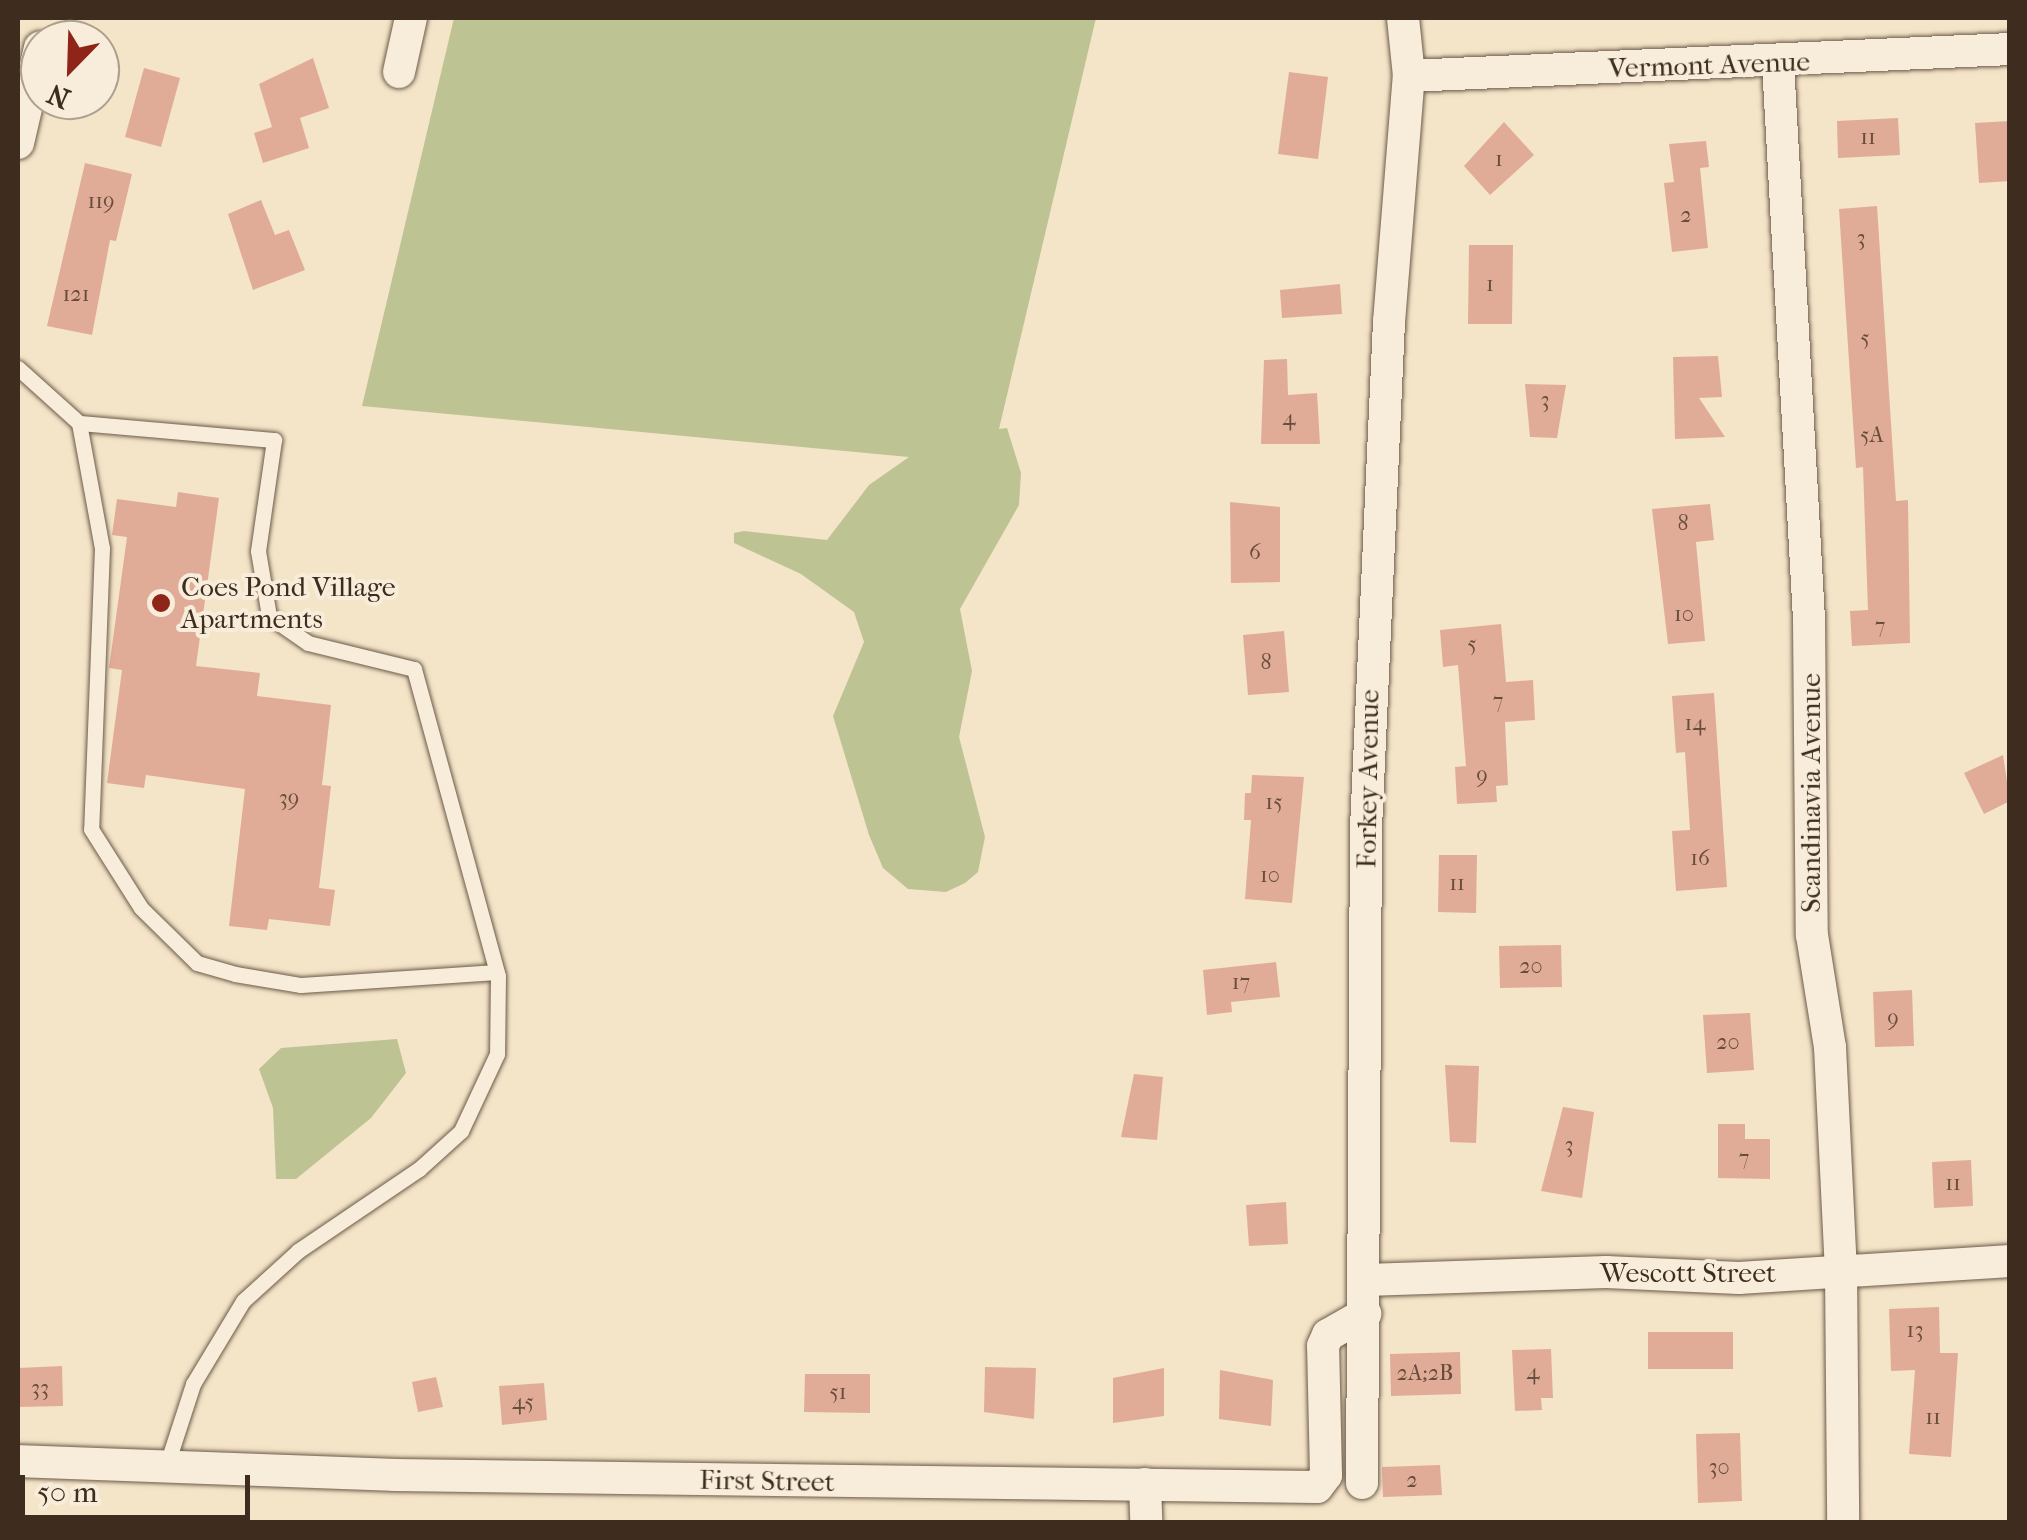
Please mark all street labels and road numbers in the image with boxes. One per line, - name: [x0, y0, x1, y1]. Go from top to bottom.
- street label: Vermont Avenue: [1607, 45, 1811, 85]
- street label: Scandinavia Avenue: [1794, 673, 1828, 913]
- street label: Forkey Avenue: [1350, 689, 1386, 869]
- street label: Wescott Street: [1600, 1256, 1776, 1290]
- street label: First Street: [699, 1463, 835, 1499]

